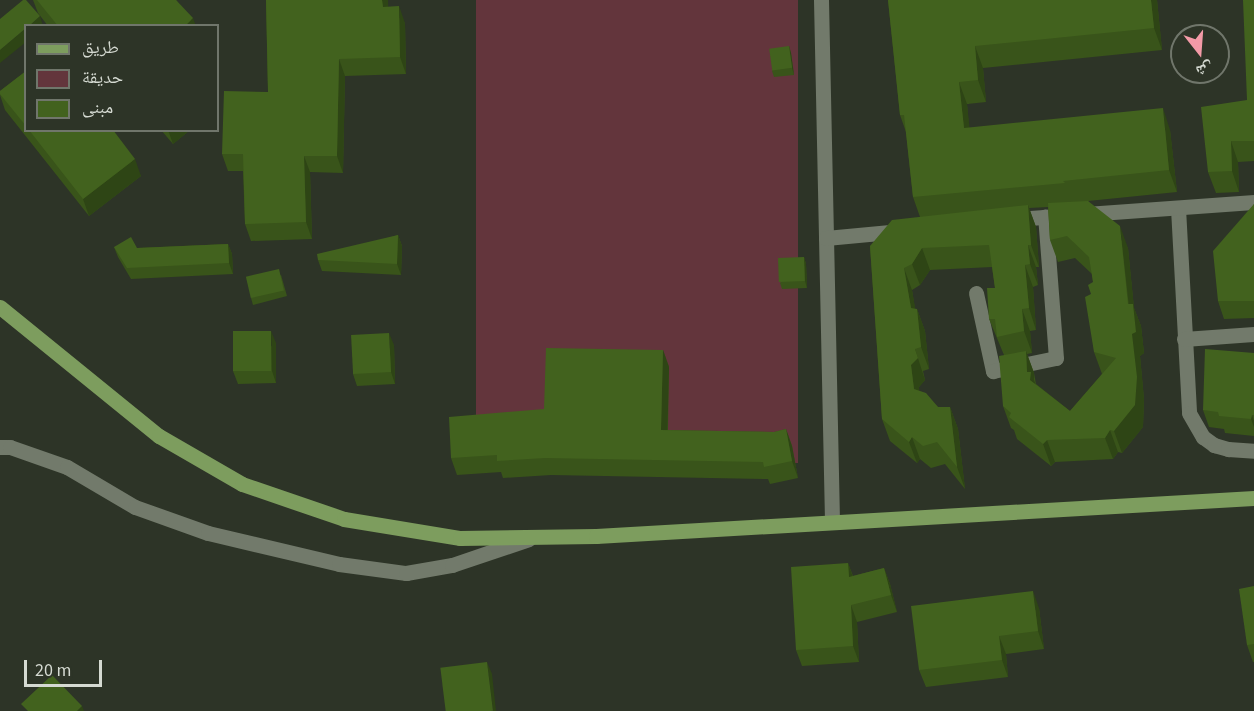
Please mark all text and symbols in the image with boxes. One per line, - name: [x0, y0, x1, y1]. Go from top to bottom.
- legend: [24, 24, 219, 132]
- north arrow: [1170, 24, 1230, 84]
- text: طريق: [82, 35, 119, 60]
- text: ش: [1193, 56, 1216, 82]
- text: حديقة: [82, 65, 123, 90]
- text: مبنى: [82, 95, 113, 120]
- scale bar: [27, 648, 105, 686]
- text: 20 m: [35, 658, 71, 683]

